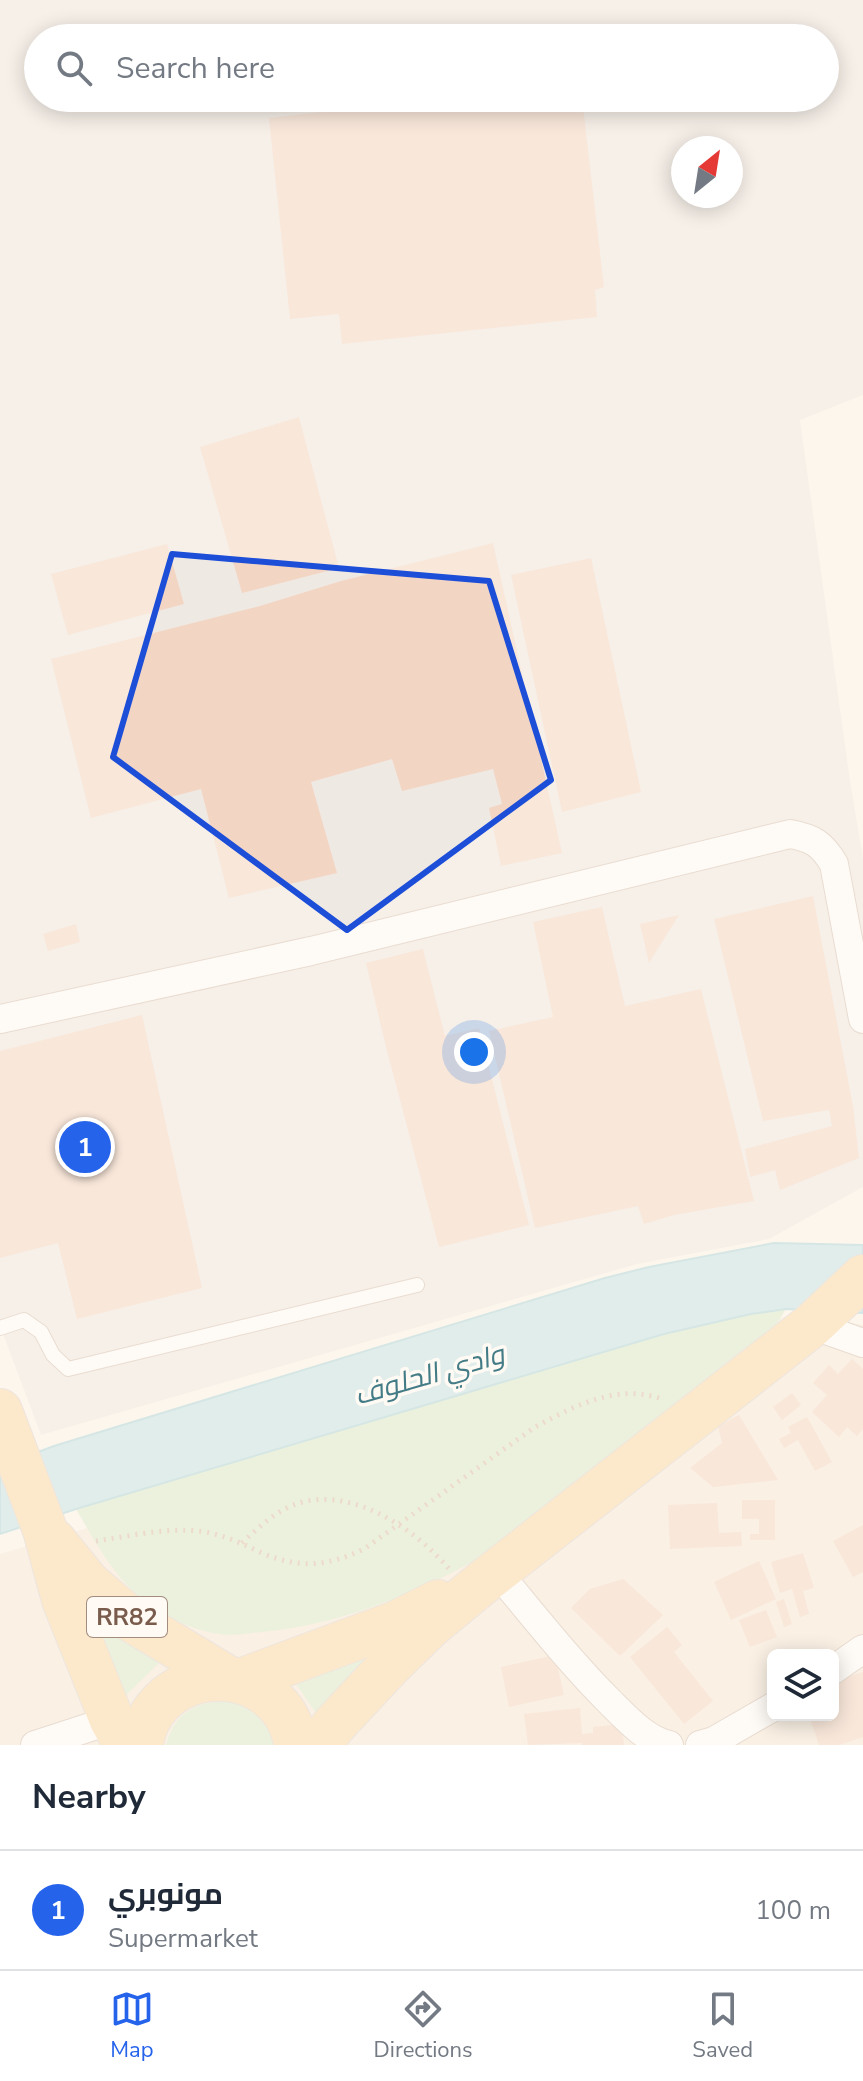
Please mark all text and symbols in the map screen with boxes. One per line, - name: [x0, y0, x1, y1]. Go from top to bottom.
- search box: [24, 24, 839, 112]
- icon: search: [52, 46, 96, 90]
- text: Search here: [116, 48, 275, 89]
- north arrow: [671, 136, 743, 208]
- your location: [454, 1032, 494, 1072]
- pin: 1: [59, 1117, 111, 1177]
- water label: وادي الحلوف: [350, 1335, 511, 1417]
- road number: RR82: [87, 1597, 167, 1637]
- map controls: [767, 1649, 839, 1721]
- button: layers: [767, 1649, 839, 1721]
- text: Nearby: [32, 1774, 146, 1820]
- text: مونوبري: [108, 1874, 223, 1915]
- text: 1: [50, 1893, 66, 1928]
- text: 100 m: [755, 1893, 831, 1928]
- text: Supermarket: [108, 1921, 258, 1956]
- tab: Map: [110, 1987, 154, 2065]
- tab: Directions: [374, 1987, 473, 2065]
- tab: Saved: [692, 1987, 753, 2065]

